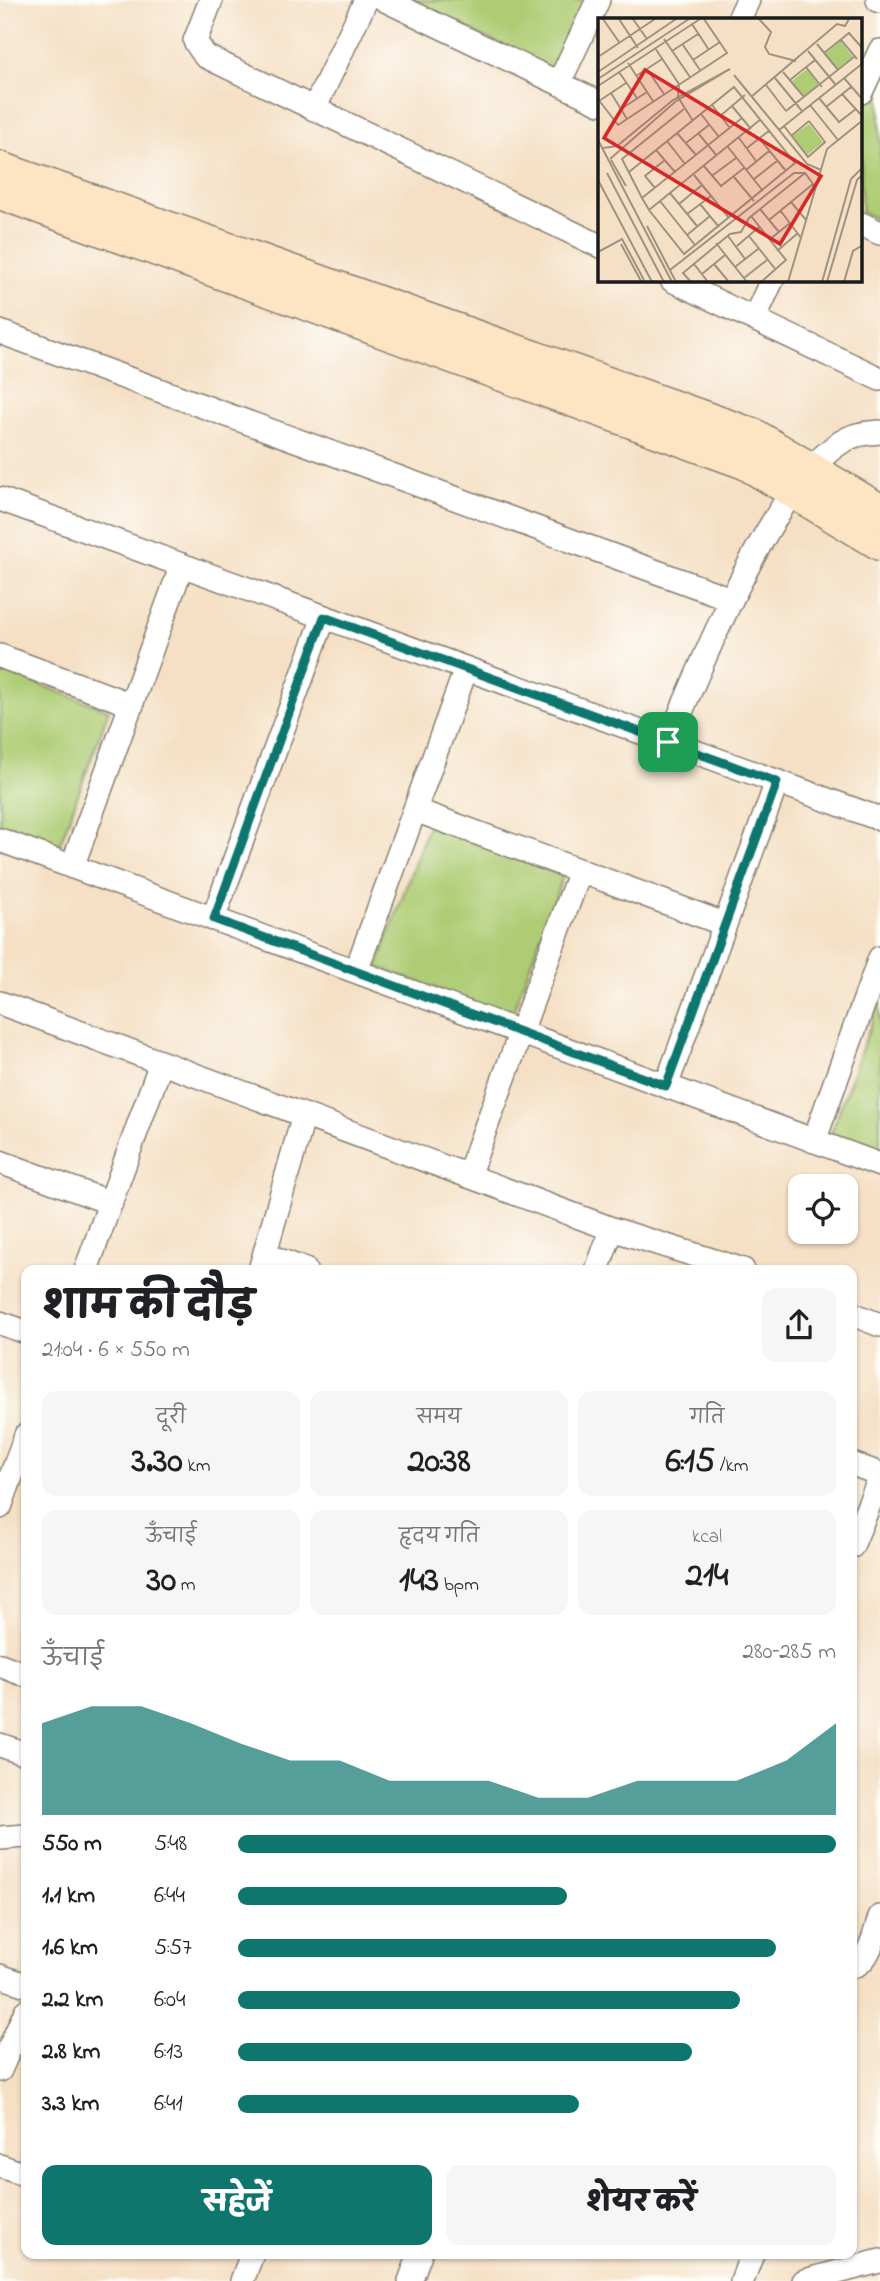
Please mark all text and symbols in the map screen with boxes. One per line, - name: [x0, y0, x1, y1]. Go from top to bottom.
- inset map: [598, 18, 862, 282]
- pin: [638, 712, 698, 772]
- icon: arrive: [649, 723, 687, 761]
- map controls: [788, 1174, 858, 1244]
- button: locate: [788, 1174, 858, 1244]
- text: शाम की दौड़: [42, 1280, 254, 1336]
- button: share: [762, 1288, 836, 1362]
- text: 21:04 · 6 × 550 m: [42, 1334, 190, 1367]
- text: दूरी: [156, 1405, 186, 1432]
- text: समय: [416, 1405, 462, 1432]
- text: गति: [690, 1405, 724, 1432]
- text: 3.30: [132, 1437, 183, 1488]
- text: 20:38: [407, 1437, 471, 1488]
- text: 6:15: [665, 1437, 715, 1488]
- text: km: [183, 1453, 211, 1480]
- text: /km: [715, 1453, 749, 1480]
- text: ऊँचाई: [146, 1524, 196, 1551]
- text: हृदय गति: [399, 1524, 479, 1551]
- text: kcal: [692, 1524, 722, 1551]
- text: 214: [686, 1551, 728, 1602]
- text: 30: [146, 1556, 176, 1607]
- text: 143: [399, 1556, 439, 1607]
- text: m: [176, 1572, 196, 1599]
- text: bpm: [439, 1572, 479, 1599]
- text: 280–285 m: [743, 1636, 836, 1669]
- text: ऊँचाई: [42, 1643, 104, 1676]
- text: 550 m: [42, 1828, 102, 1861]
- text: 5:48: [154, 1828, 187, 1861]
- text: 1.1 km: [42, 1880, 95, 1913]
- text: 6:44: [154, 1880, 185, 1913]
- text: 1.6 km: [42, 1932, 98, 1965]
- text: 5:57: [154, 1932, 192, 1965]
- text: 2.2 km: [42, 1984, 103, 2017]
- text: 6:04: [154, 1984, 186, 2017]
- text: 2.8 km: [42, 2036, 100, 2069]
- text: 6:13: [154, 2036, 183, 2069]
- text: 3.3 km: [42, 2088, 99, 2121]
- text: 6:41: [154, 2088, 183, 2121]
- button: सहेजें: [42, 2165, 432, 2245]
- button: शेयर करें: [446, 2165, 836, 2245]

